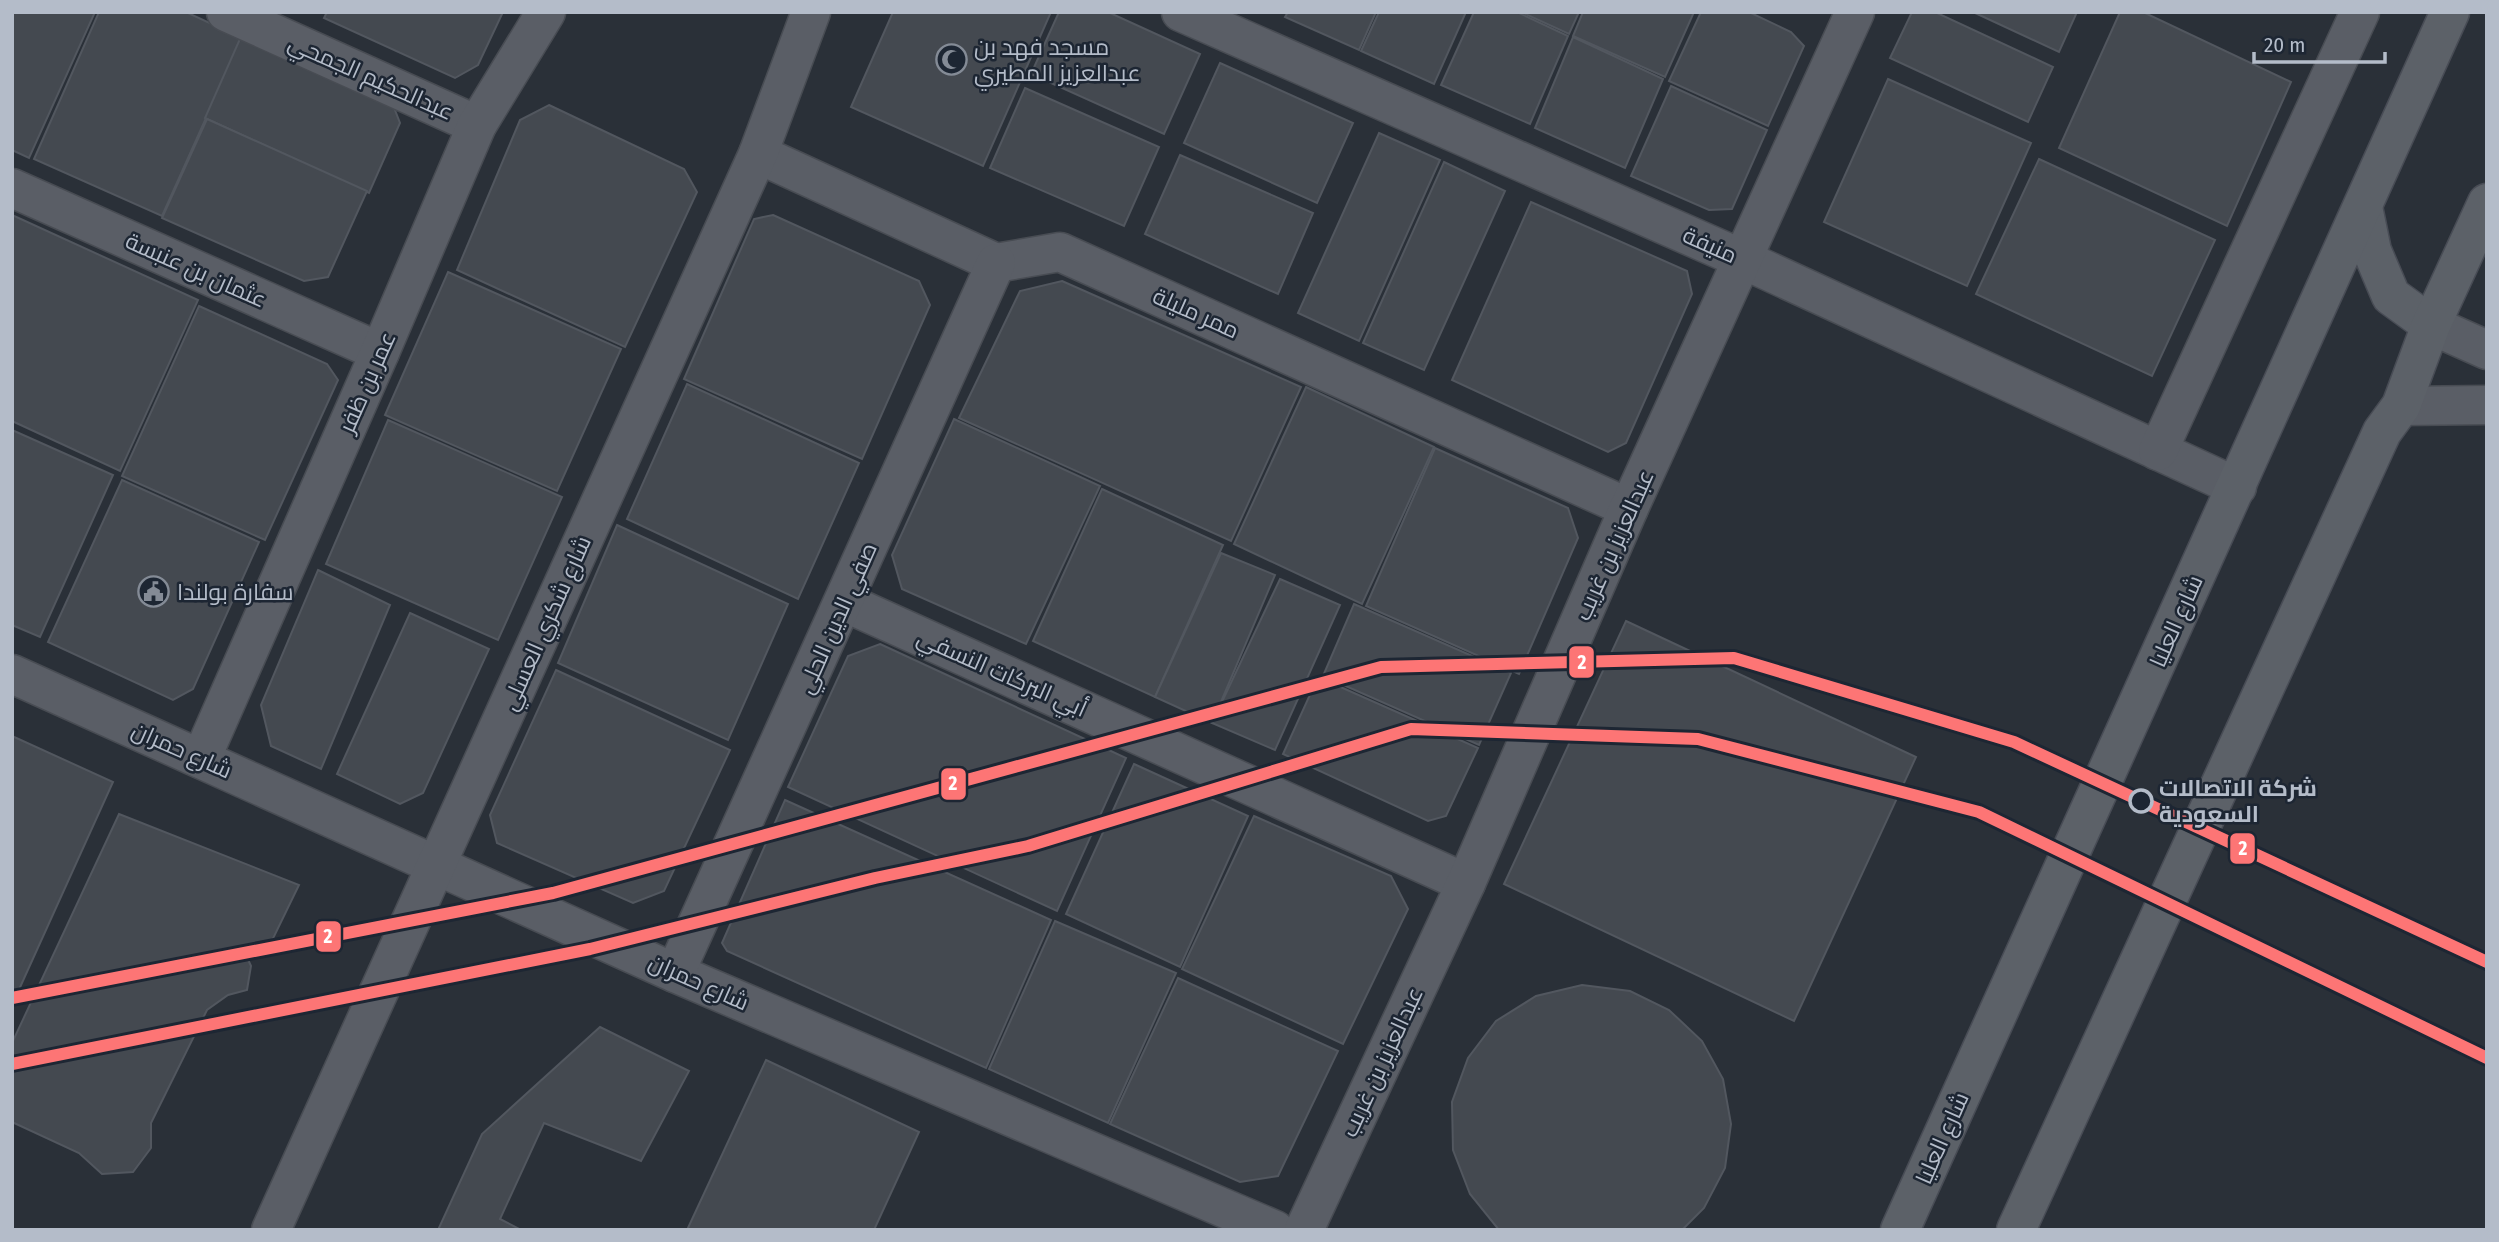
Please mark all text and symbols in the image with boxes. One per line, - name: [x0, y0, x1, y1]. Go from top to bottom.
- scale bar: [2254, 21, 2385, 65]
- street label: عبدالحكيم الجمحي: [283, 28, 458, 130]
- text: 20 m: [2264, 32, 2305, 58]
- place label: مسجد فهد بن عبدالعزيز المطيري: [974, 33, 1141, 91]
- mosque icon: مسجد فهد بن عبدالعزيز المطيري: [934, 43, 968, 77]
- street label: منيفة: [1679, 221, 1741, 269]
- street label: عثمان بن عنبسة: [121, 226, 271, 314]
- street label: ممر مليلة: [1148, 282, 1244, 344]
- street label: عمر بن ظفر: [331, 327, 402, 439]
- street label: عبدالعزيز بن غريب: [1568, 465, 1660, 625]
- street label: شارع شكري العسلي: [495, 531, 601, 716]
- street label: صفي الدين الحلي: [791, 538, 886, 699]
- street label: شارع العليا: [2143, 571, 2210, 672]
- public building icon: سفارة بولندا: [137, 575, 171, 609]
- place label: سفارة بولندا: [177, 578, 293, 606]
- street label: أبي البركات النسفي: [911, 622, 1092, 727]
- line badge: 2: [1568, 645, 1595, 679]
- text: 2: [1577, 651, 1587, 674]
- street label: شارع حمران: [127, 716, 236, 786]
- line badge: 2: [940, 767, 967, 801]
- text: 2: [948, 772, 958, 795]
- place label: شركة الاتصالات السعودية: [2159, 774, 2317, 828]
- marker: شركة الاتصالات السعودية: [2129, 789, 2153, 813]
- line badge: 2: [2229, 832, 2256, 865]
- text: 2: [2238, 837, 2248, 860]
- line badge: 2: [315, 920, 342, 953]
- text: 2: [323, 925, 333, 948]
- street label: شارع حمران: [644, 948, 753, 1018]
- street label: عبدالعزيز بن غريب: [1335, 983, 1429, 1141]
- street label: شارع العليا: [1909, 1088, 1976, 1189]

